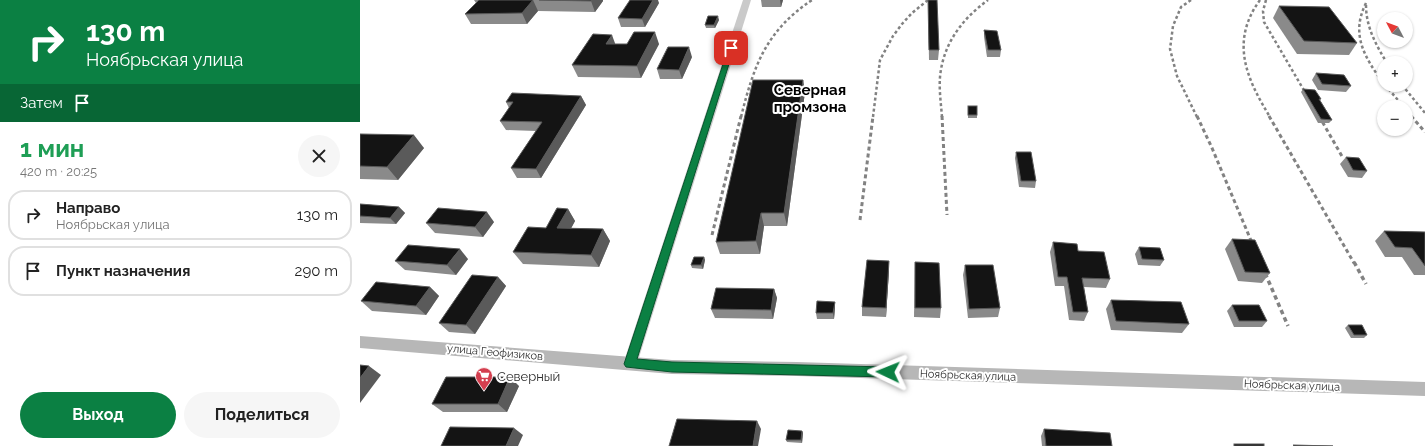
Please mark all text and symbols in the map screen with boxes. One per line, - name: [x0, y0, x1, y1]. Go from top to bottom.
- north arrow: [1377, 12, 1413, 48]
- map controls: [1377, 12, 1413, 136]
- text: 130 m: [86, 15, 165, 48]
- icon: right: [20, 16, 72, 68]
- pin: [714, 31, 748, 65]
- icon: arrive: [720, 37, 742, 59]
- text: Ноябрьская улица: [86, 49, 243, 70]
- button: +: [1377, 56, 1413, 92]
- district label: Северная промзона: [774, 81, 847, 116]
- icon: arrive: [71, 92, 93, 114]
- text: Затем: [20, 94, 63, 112]
- button: −: [1377, 100, 1413, 136]
- text: 1 мин: [20, 134, 84, 163]
- button: close: [298, 135, 340, 177]
- text: 420 m · 20:25: [20, 164, 97, 179]
- text: Направо: [56, 199, 120, 217]
- icon: right: [22, 204, 44, 226]
- text: 130 m: [297, 206, 338, 224]
- text: Ноябрьская улица: [56, 217, 170, 232]
- icon: arrive: [22, 260, 44, 282]
- text: Пункт назначения: [56, 262, 190, 280]
- text: 290 m: [295, 262, 338, 280]
- street label: улица Геофизиков: [446, 342, 544, 363]
- position arrow: [867, 351, 909, 393]
- supermarket icon: Северный: [474, 366, 494, 391]
- street label: Ноябрьская улица: [920, 367, 1016, 384]
- place label: Северный: [497, 369, 560, 384]
- street label: Ноябрьская улица: [1244, 377, 1340, 394]
- button: Выход: [20, 392, 176, 438]
- button: Поделиться: [184, 392, 340, 438]

